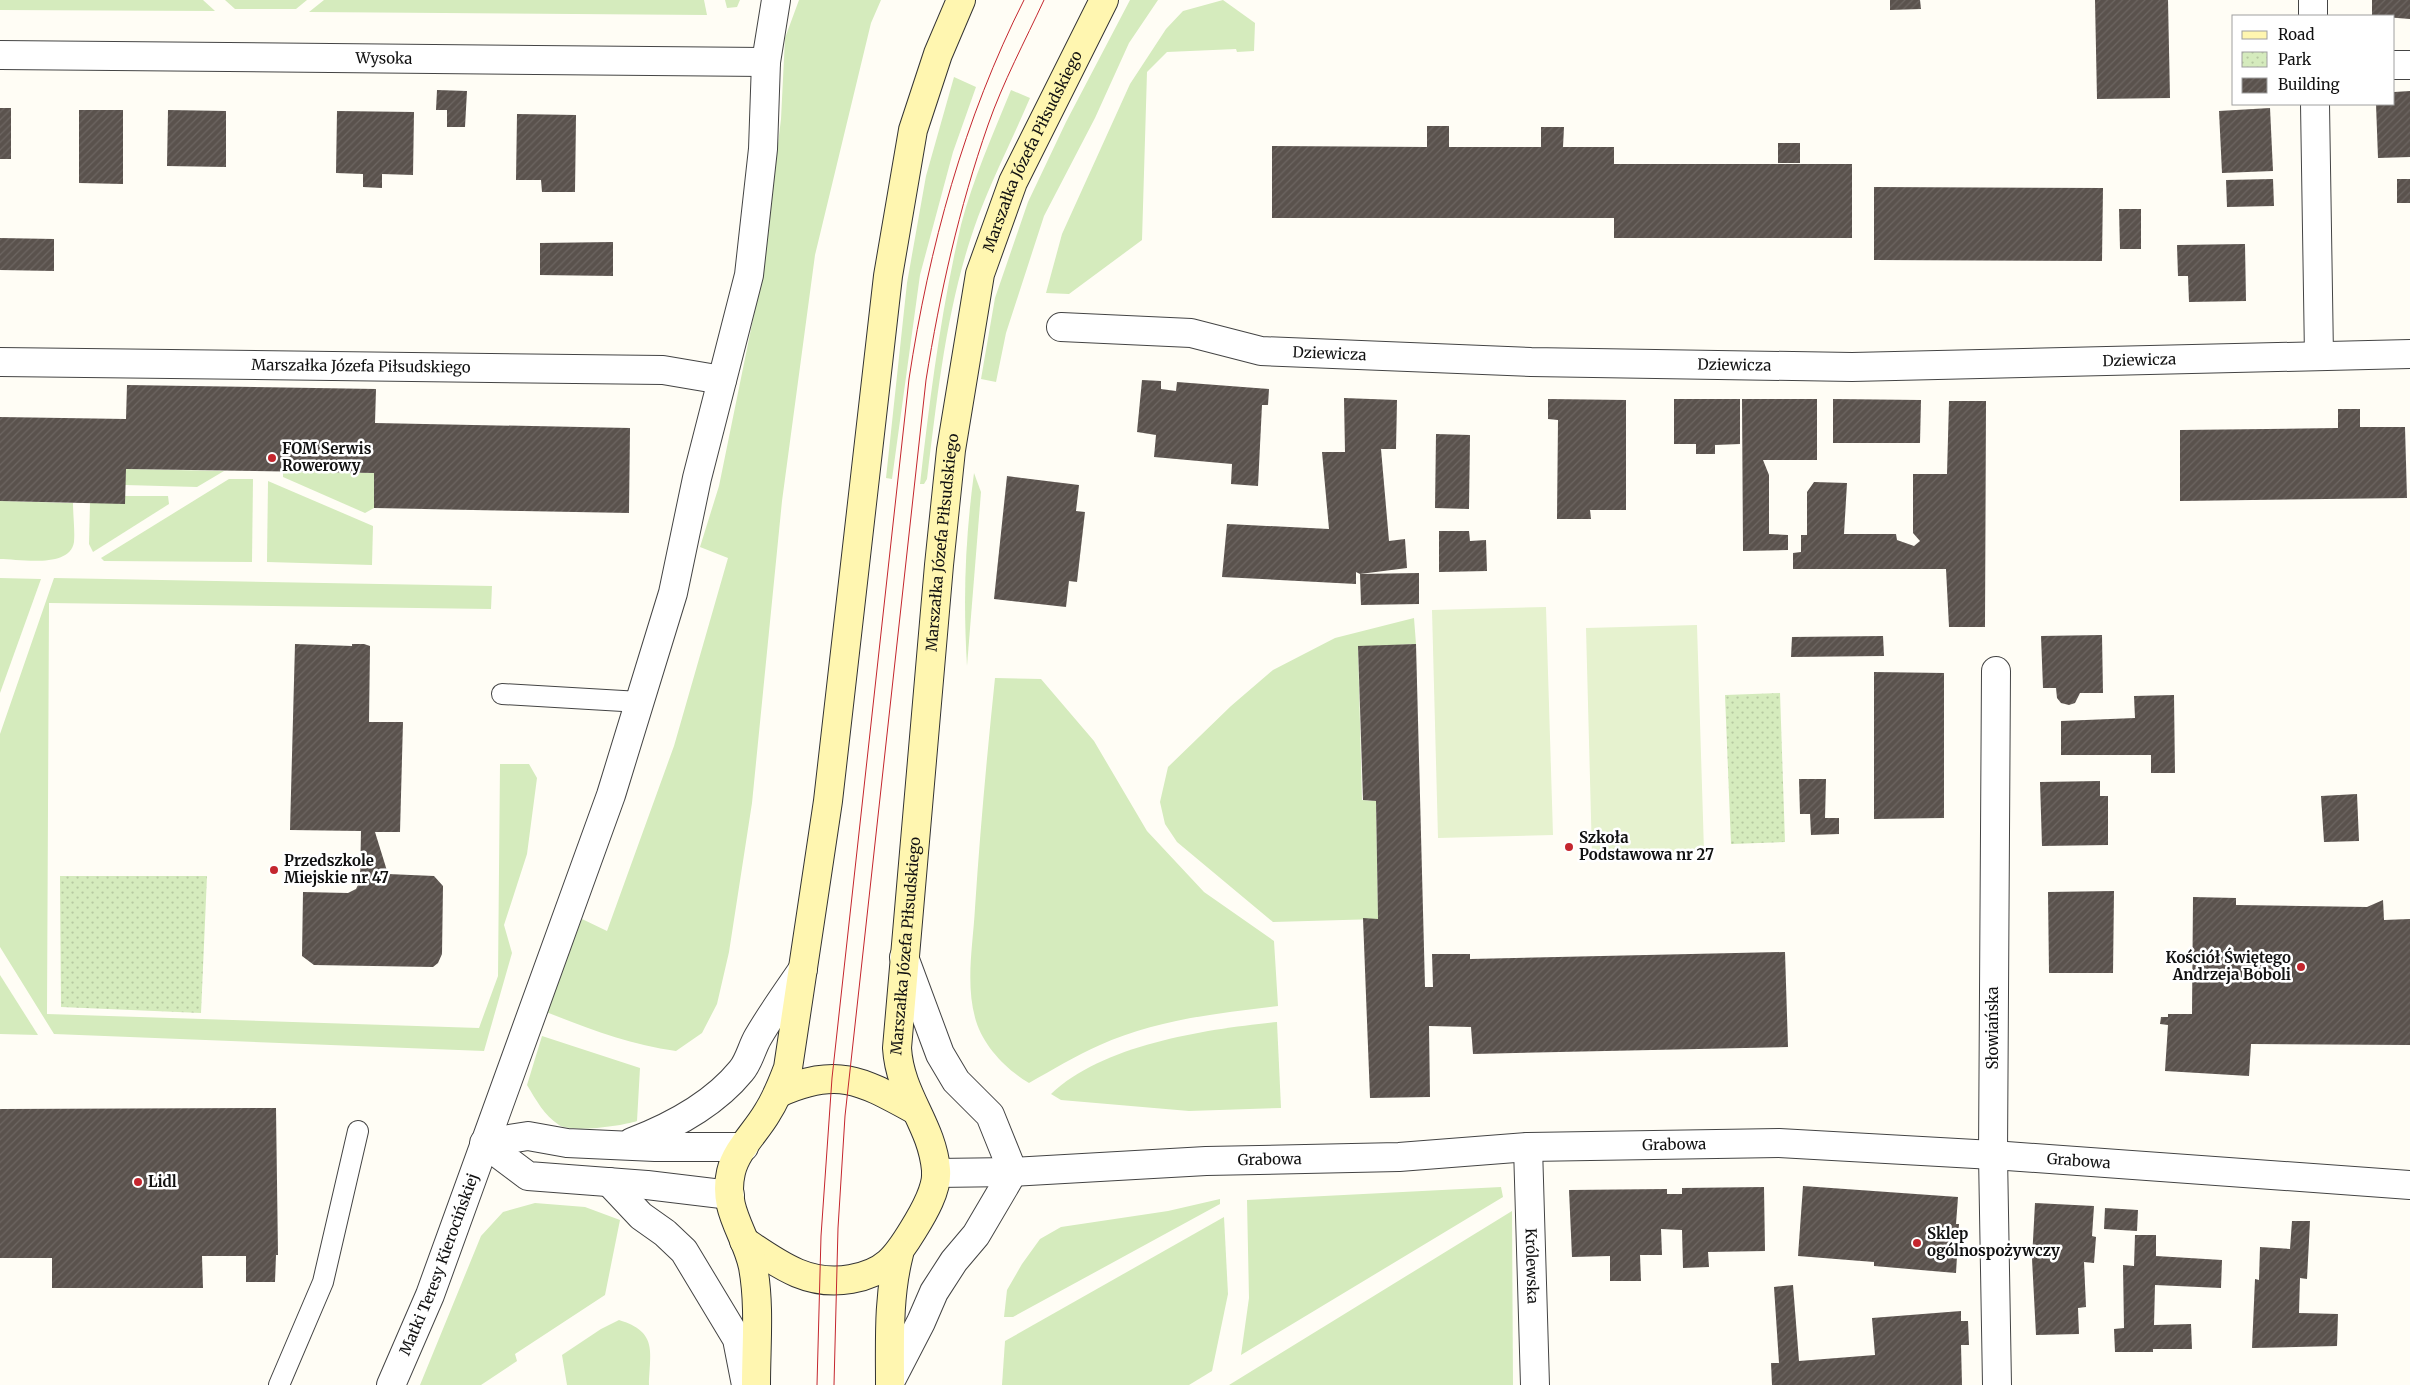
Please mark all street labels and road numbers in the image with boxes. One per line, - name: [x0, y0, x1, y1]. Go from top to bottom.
- street label: Marszałka Józefa Piłsudskiego: [979, 47, 1086, 254]
- street label: Wysoka: [354, 48, 413, 68]
- street label: Dziewicza: [1292, 342, 1367, 364]
- street label: Dziewicza: [2102, 349, 2176, 370]
- street label: Marszałka Józefa Piłsudskiego: [251, 355, 471, 377]
- street label: Dziewicza: [1697, 355, 1771, 375]
- street label: Marszałka Józefa Piłsudskiego: [922, 432, 963, 652]
- street label: Marszałka Józefa Piłsudskiego: [886, 836, 924, 1056]
- street label: Słowiańska: [1983, 987, 2002, 1069]
- street label: Grabowa: [1642, 1134, 1706, 1154]
- street label: Grabowa: [1237, 1149, 1302, 1169]
- street label: Grabowa: [2046, 1149, 2111, 1172]
- street label: Matki Teresy Kierocińskiej: [395, 1171, 482, 1358]
- street label: Królewska: [1521, 1228, 1543, 1304]

